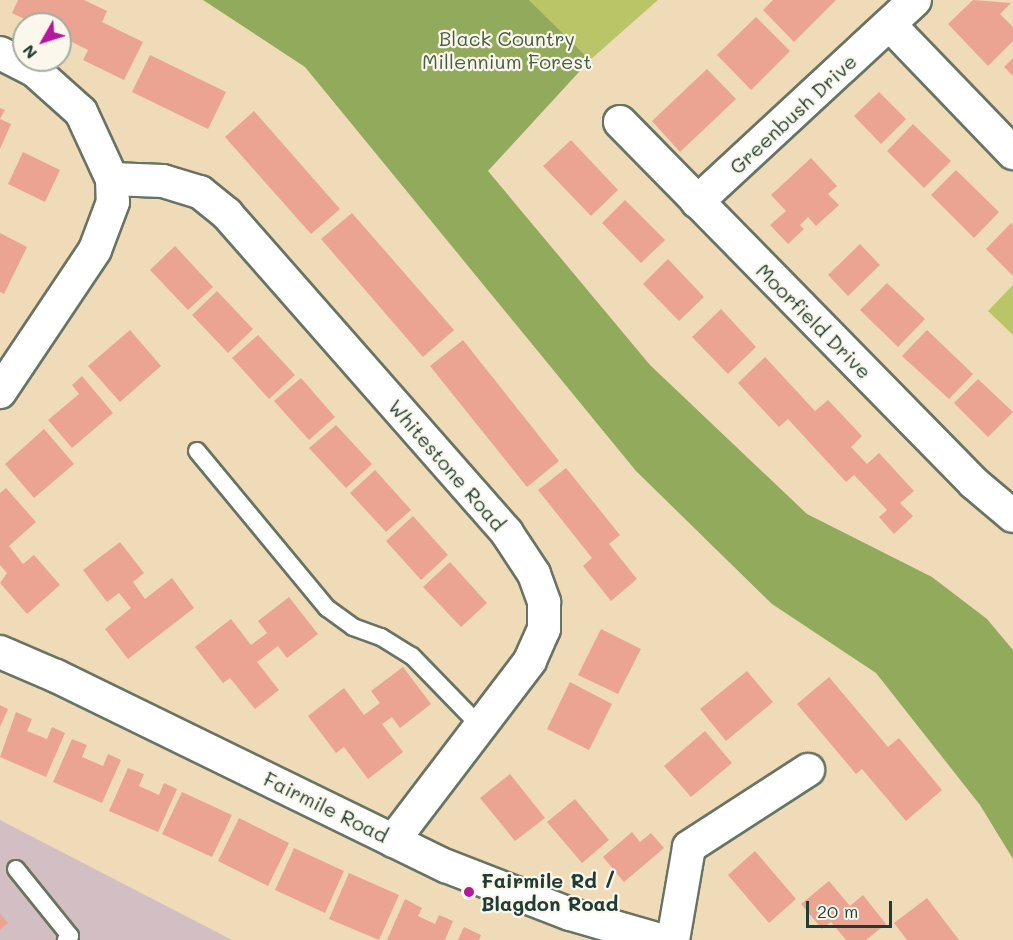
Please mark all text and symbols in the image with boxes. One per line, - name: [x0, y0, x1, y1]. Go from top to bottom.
- north arrow: [12, 12, 72, 72]
- park label: Black Country Millennium Forest: [422, 26, 592, 73]
- text: N: [17, 41, 41, 64]
- street label: Greenbush Drive: [725, 49, 861, 179]
- street label: Moorfield Drive: [751, 258, 877, 384]
- street label: Whitestone Road: [383, 394, 511, 536]
- street label: Fairmile Road: [260, 767, 392, 847]
- place label: Fairmile Rd / Blagdon Road: [481, 868, 618, 915]
- marker: Fairmile Rd / Blagdon Road: [462, 885, 476, 899]
- scale bar: [809, 889, 894, 927]
- text: 20 m: [817, 899, 858, 923]

